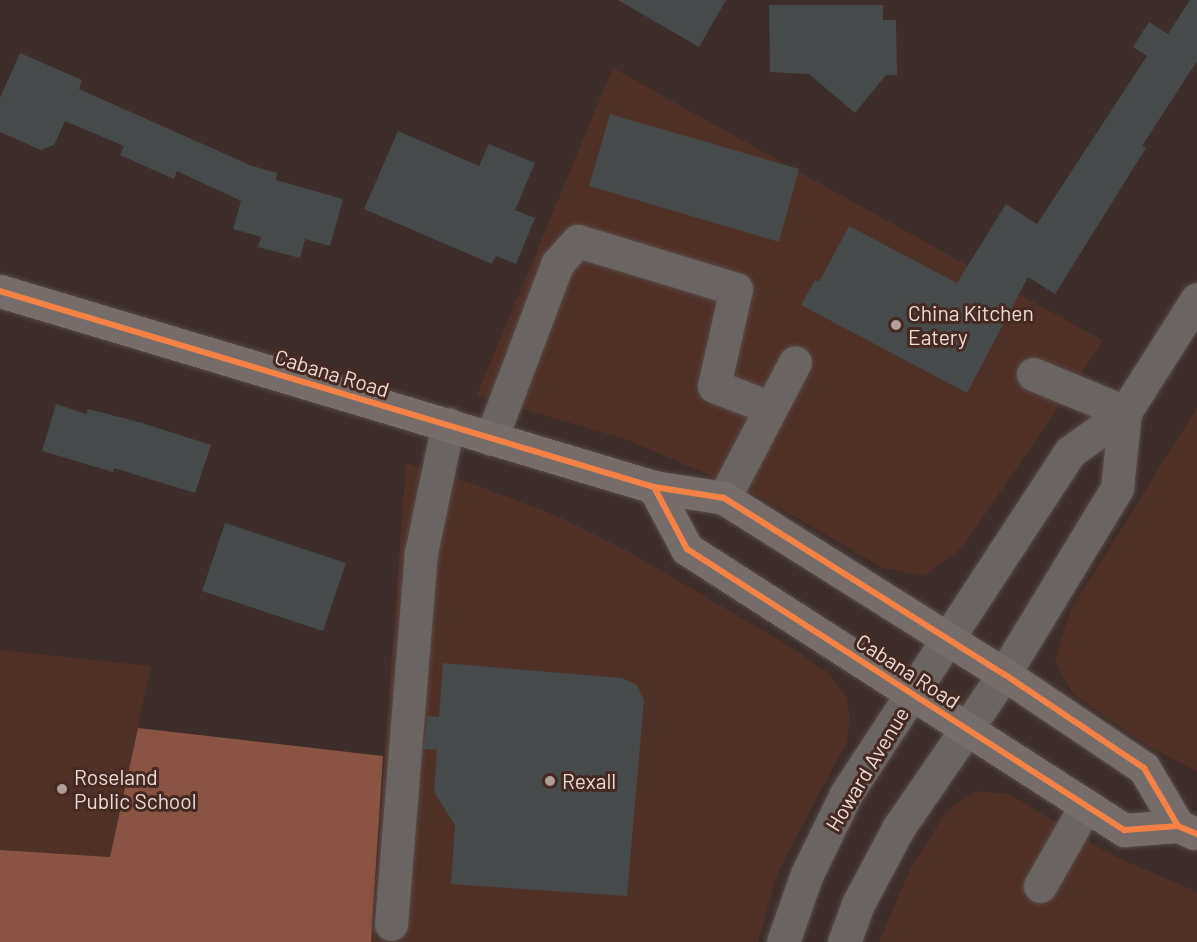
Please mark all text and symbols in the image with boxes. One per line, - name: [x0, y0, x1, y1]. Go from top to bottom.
- place label: China Kitchen Eatery: [908, 300, 1034, 350]
- marker: China Kitchen Eatery: [889, 318, 903, 332]
- street label: Cabana Road: [272, 344, 392, 402]
- street label: Cabana Road: [852, 628, 964, 714]
- street label: Howard Avenue: [820, 702, 914, 836]
- place label: Roseland Public School: [74, 764, 197, 814]
- place label: Rexall: [562, 768, 616, 794]
- marker: Rexall: [543, 774, 557, 788]
- marker: Roseland Public School: [55, 782, 69, 796]

